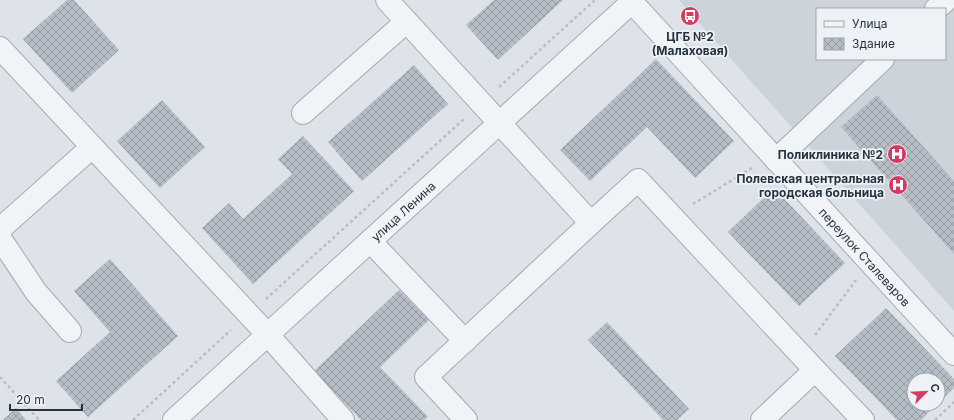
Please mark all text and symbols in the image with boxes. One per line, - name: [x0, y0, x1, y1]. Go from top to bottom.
- bus stop icon: ЦГБ №2 (Малаховая): [679, 5, 701, 27]
- legend: [816, 8, 946, 60]
- text: Улица: [852, 16, 887, 31]
- place label: ЦГБ №2 (Малаховая): [652, 29, 728, 58]
- text: Здание: [852, 36, 895, 51]
- hospital icon: Поликлиника №2: [886, 143, 908, 165]
- place label: Поликлиника №2: [778, 147, 883, 162]
- place label: Полевская центральная городская больница: [737, 171, 884, 200]
- hospital icon: Полевская центральная городская больница: [887, 174, 909, 196]
- street label: улица Ленина: [368, 178, 438, 244]
- street label: переулок Сталеваров: [816, 204, 914, 309]
- north arrow: [906, 372, 946, 412]
- text: С: [927, 381, 943, 394]
- scale bar: [10, 386, 82, 412]
- text: 20 m: [16, 392, 45, 407]

